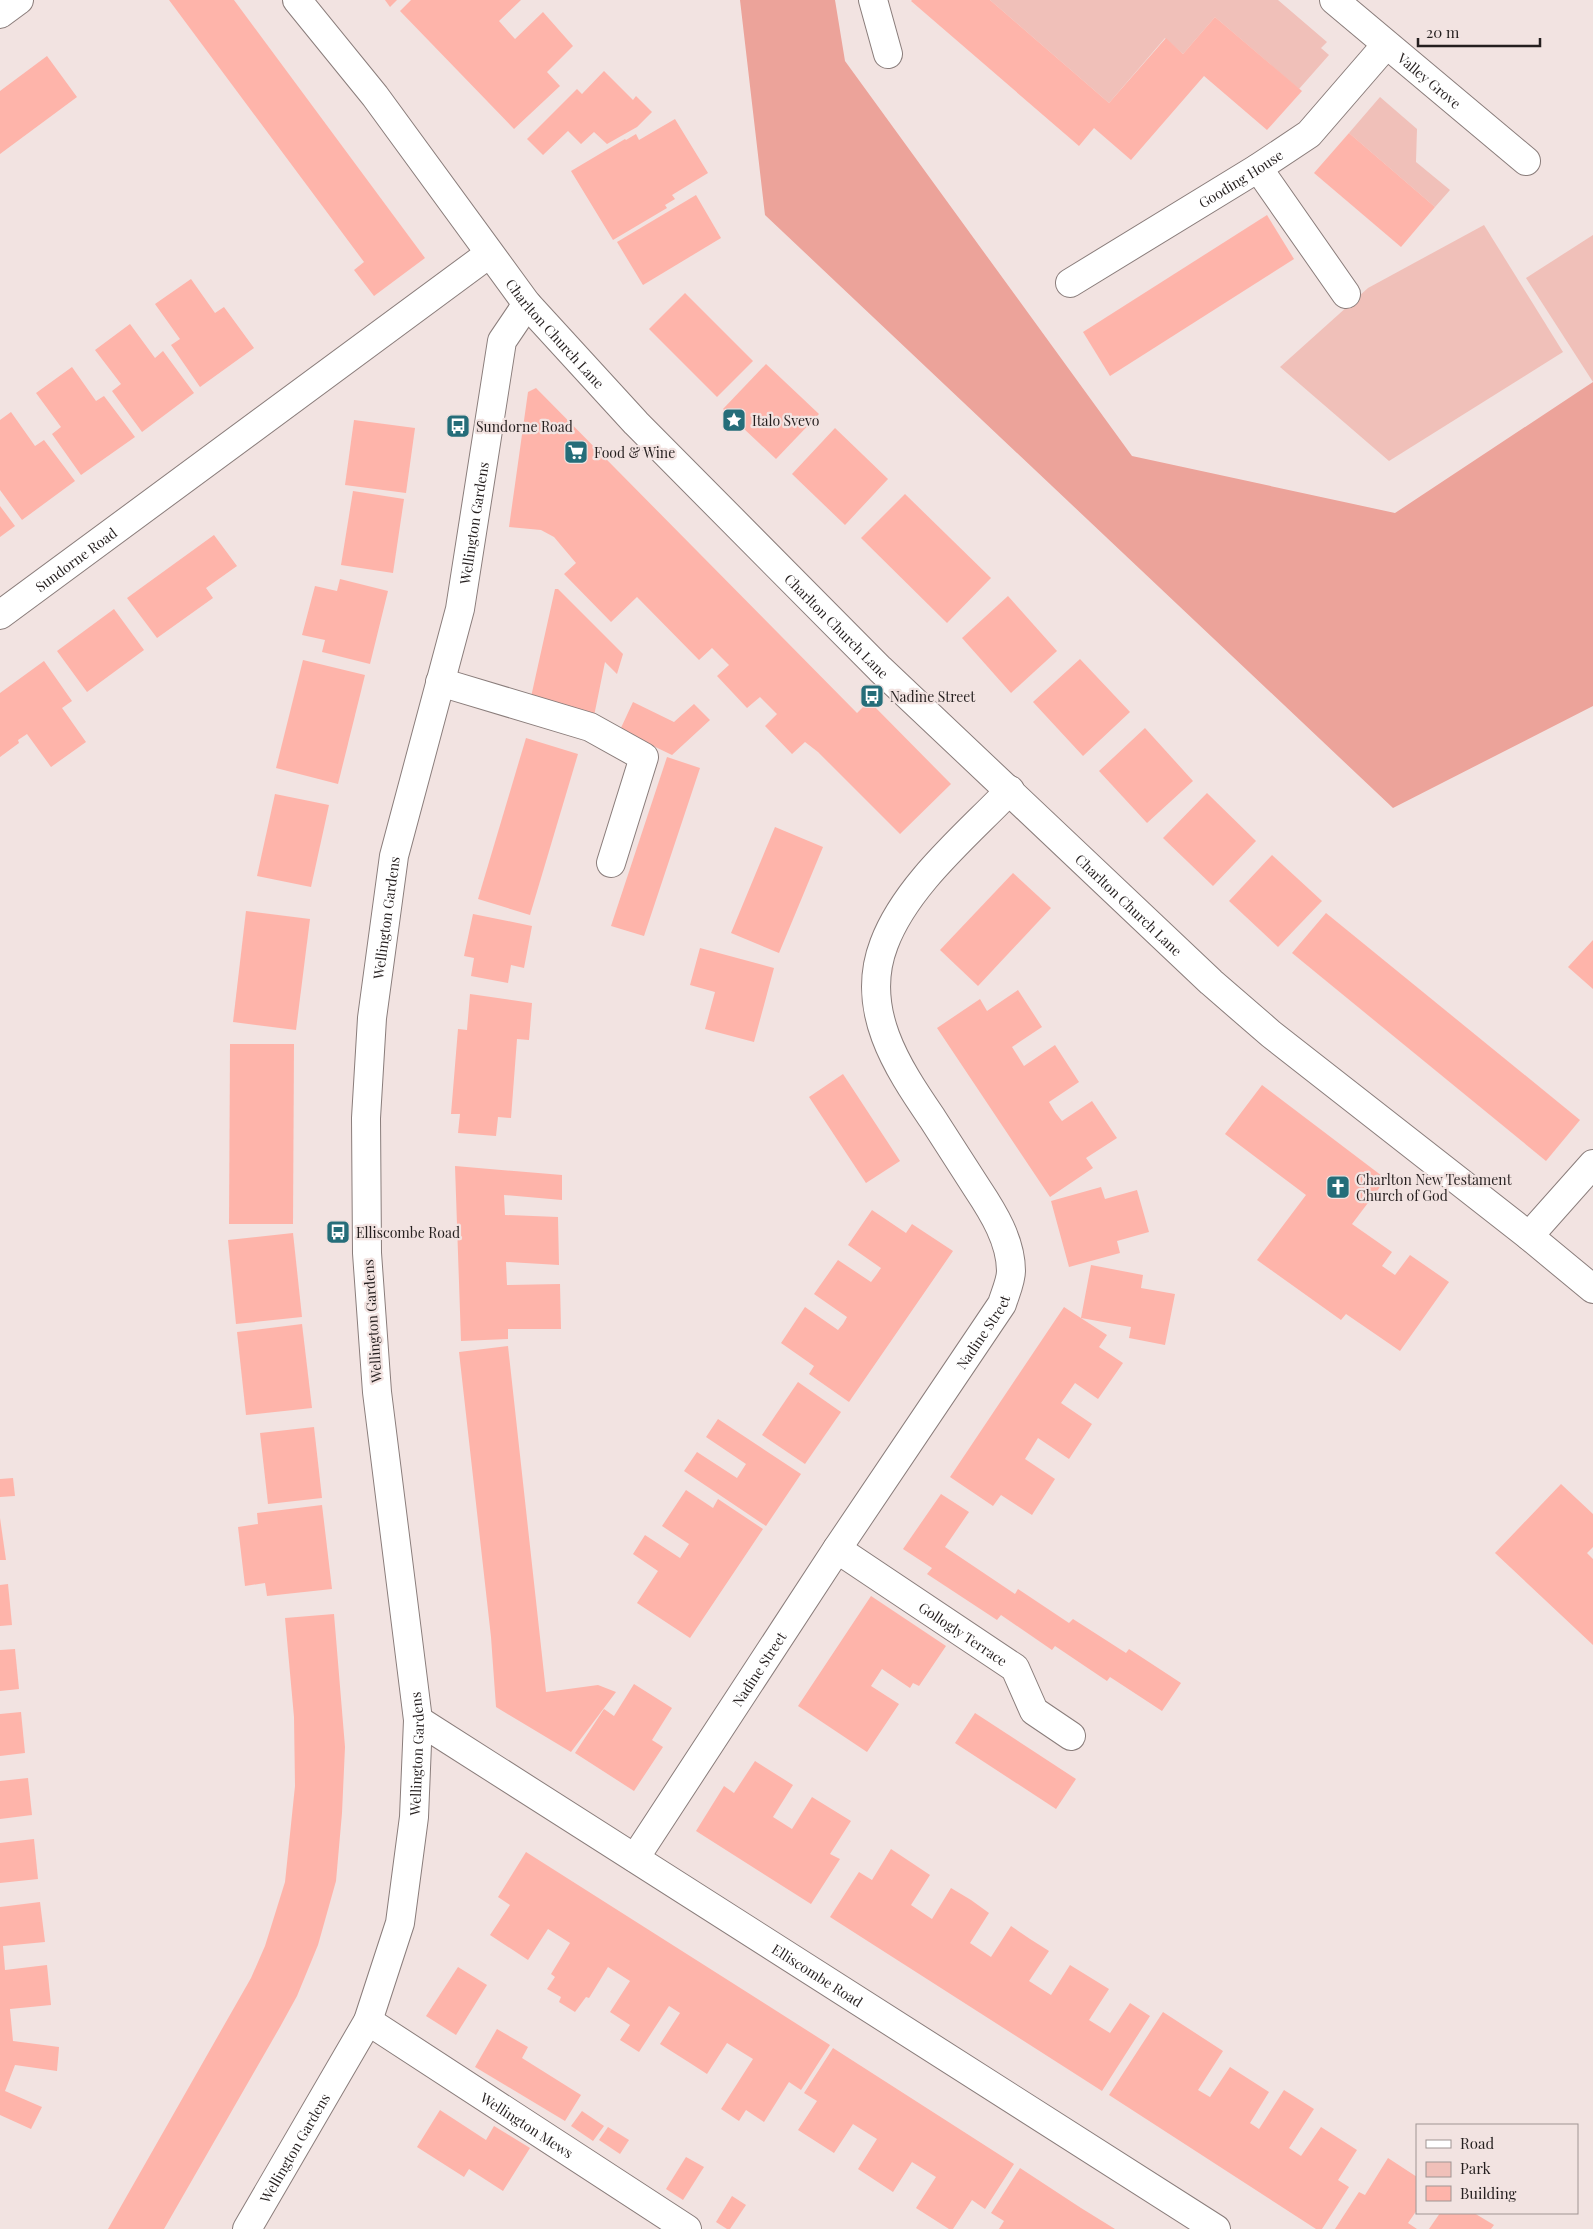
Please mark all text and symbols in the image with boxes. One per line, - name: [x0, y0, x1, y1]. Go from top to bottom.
- scale bar: [1418, 15, 1540, 47]
- text: 20 m: [1426, 22, 1460, 42]
- street label: Valley Grove: [1393, 48, 1465, 112]
- street label: Gooding House: [1195, 145, 1286, 212]
- street label: Charlton Church Lane: [502, 275, 609, 392]
- place icon: Italo Svevo: [721, 407, 747, 433]
- place label: Italo Svevo: [752, 411, 820, 430]
- bus stop icon: Sundorne Road: [445, 413, 471, 439]
- place label: Sundorne Road: [476, 417, 573, 436]
- supermarket icon: Food & Wine: [563, 439, 589, 465]
- place label: Food & Wine: [594, 443, 675, 462]
- street label: Wellington Gardens: [454, 460, 492, 587]
- street label: Sundorne Road: [31, 523, 120, 596]
- street label: Charlton Church Lane: [781, 569, 893, 682]
- bus stop icon: Nadine Street: [859, 683, 885, 709]
- place label: Nadine Street: [890, 687, 976, 706]
- street label: Charlton Church Lane: [1072, 849, 1187, 960]
- street label: Wellington Gardens: [368, 855, 403, 981]
- place label: Charlton New Testament Church of God: [1356, 1170, 1513, 1205]
- church icon: Charlton New Testament Church of God: [1325, 1174, 1351, 1200]
- bus stop icon: Elliscombe Road: [325, 1219, 351, 1245]
- place label: Elliscombe Road: [356, 1223, 460, 1242]
- street label: Wellington Gardens: [358, 1259, 386, 1384]
- street label: Nadine Street: [952, 1292, 1014, 1373]
- street label: Gollogly Terrace: [915, 1597, 1011, 1670]
- street label: Nadine Street: [727, 1627, 791, 1710]
- street label: Wellington Gardens: [405, 1691, 428, 1817]
- street label: Elliscombe Road: [769, 1939, 867, 2011]
- street label: Wellington Mews: [476, 2087, 577, 2162]
- street label: Wellington Gardens: [254, 2090, 334, 2207]
- legend: [1416, 2124, 1578, 2214]
- text: Road: [1460, 2133, 1494, 2153]
- text: Park: [1460, 2158, 1492, 2178]
- text: Building: [1460, 2183, 1517, 2203]

